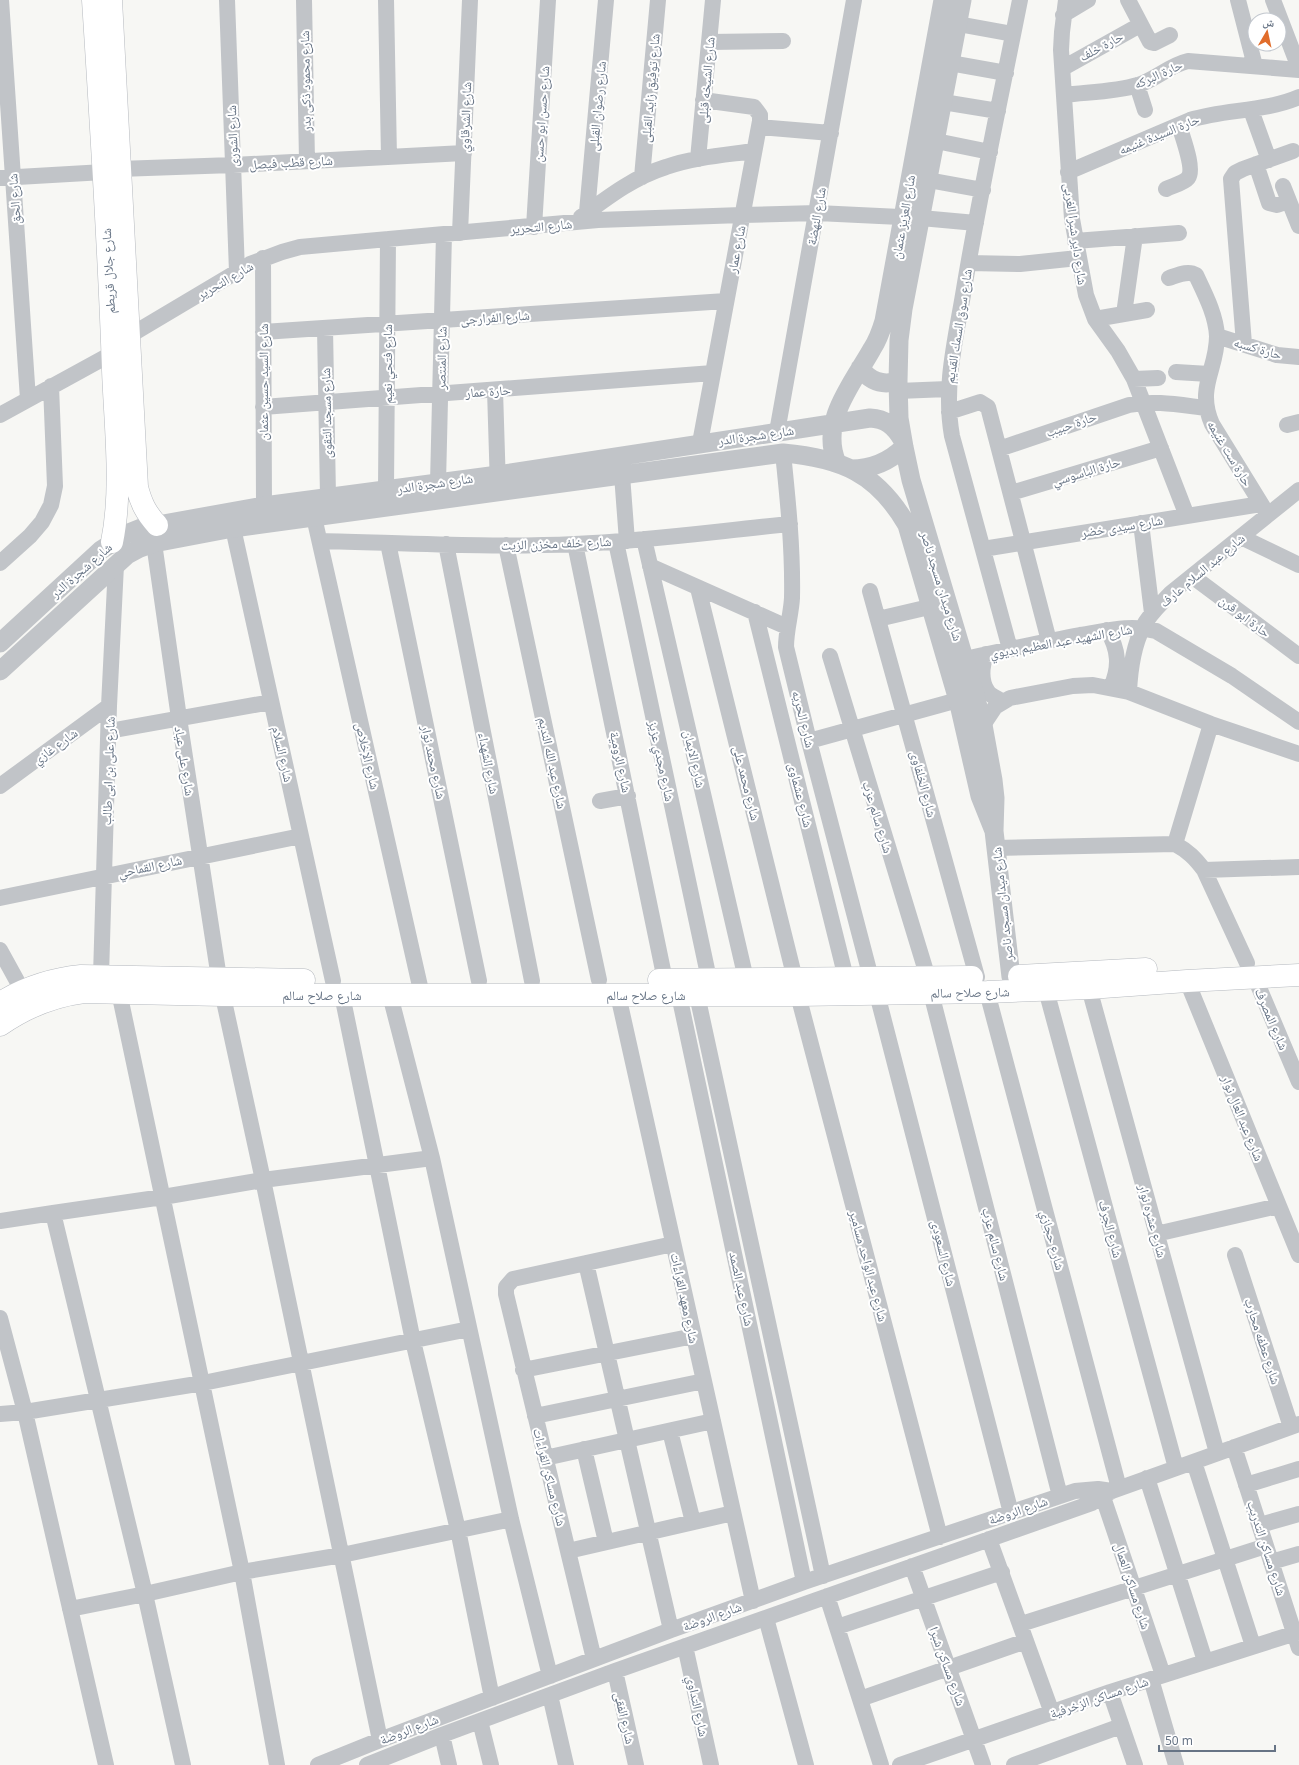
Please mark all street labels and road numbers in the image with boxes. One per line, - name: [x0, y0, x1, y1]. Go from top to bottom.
- street label: حارة خلف: [1076, 27, 1126, 65]
- street label: شارع محمود ذكى بدر: [295, 30, 316, 133]
- street label: شارع توفيق زايد القبلى: [636, 33, 665, 143]
- street label: شارع الشيخه قبلى: [693, 36, 720, 124]
- street label: حارة البركه: [1131, 55, 1185, 93]
- street label: شارع رضوان القبلى: [584, 60, 611, 152]
- street label: شارع حسن ابو حسن: [529, 65, 554, 163]
- street label: شارع الشرقاوي: [455, 81, 478, 153]
- street label: شارع الشورى: [222, 105, 243, 167]
- street label: حارة السيدة غنيمه: [1116, 110, 1202, 158]
- street label: شارع قطب فيصل: [249, 151, 333, 174]
- street label: شارع الحق: [3, 173, 26, 225]
- street label: شارع العزيز عثمان: [887, 173, 920, 261]
- street label: شارع داير شبرا الغربى: [1059, 182, 1092, 286]
- street label: شارع النهضة: [802, 186, 831, 247]
- street label: شارع التحرير: [508, 214, 573, 239]
- street label: شارع عمار: [722, 224, 750, 276]
- street label: شارع جلال قريطم: [97, 228, 120, 314]
- street label: شارع التحرير: [193, 257, 257, 305]
- street label: شارع سوق السمك القديم: [940, 267, 977, 385]
- street label: شارع الفرارجى: [460, 306, 530, 329]
- street label: شارع السيد حسين عثمان: [254, 324, 273, 440]
- street label: شارع فتحي نعيم: [378, 324, 398, 404]
- street label: شارع المنتصر: [431, 326, 452, 391]
- street label: حارة كسبه: [1232, 333, 1284, 363]
- street label: شارع مسجد التقوى: [316, 368, 337, 458]
- street label: حارة عمار: [464, 380, 511, 402]
- street label: حارة حبيب: [1043, 407, 1099, 441]
- street label: حارة ست غنيمه: [1203, 417, 1257, 489]
- street label: شارع شجرة الدر: [716, 421, 795, 450]
- street label: حارة الباسوسي: [1050, 452, 1123, 492]
- street label: شارع شجرة الدر: [395, 469, 474, 498]
- street label: شارع سيدى خضر: [1079, 511, 1164, 542]
- street label: شارع ميدان مسجد ناصر: [915, 528, 967, 643]
- street label: شارع عبد السلام عارف: [1156, 529, 1249, 612]
- street label: شارع خلف مخزن الزيت: [500, 532, 612, 555]
- street label: شارع شجرة الدر: [46, 538, 116, 603]
- street label: حارة ابو قرن: [1216, 591, 1274, 641]
- street label: شارع الشهيد عبد العظيم بديوي: [988, 620, 1134, 665]
- street label: شارع الحريه: [787, 689, 820, 750]
- street label: شارع عبد الله النديم: [534, 715, 572, 811]
- street label: شارع على بن ابى طالب: [97, 716, 120, 826]
- street label: شارع مجدي عزيز: [642, 718, 679, 803]
- street label: شارع الإخلاص: [351, 721, 384, 792]
- street label: شارع محمد نوار: [416, 722, 451, 801]
- street label: شارع غازي: [29, 724, 82, 770]
- street label: شارع السلام: [267, 724, 298, 784]
- street label: شارع على عياد: [170, 725, 199, 797]
- street label: شارع الايمان: [679, 728, 710, 790]
- street label: شارع الرومية: [605, 730, 636, 794]
- street label: شارع الشهداء: [473, 731, 504, 796]
- street label: شارع محمد على: [728, 744, 765, 822]
- street label: شارع الخلفاوى: [906, 749, 942, 820]
- street label: شارع عشماوى: [783, 761, 818, 829]
- street label: شارع سالم عزب: [858, 779, 898, 856]
- street label: شارع ميدان مسجد ناصر: [987, 846, 1018, 963]
- street label: شارع القماحي: [116, 850, 184, 884]
- street label: شارع صلاح سالم: [930, 982, 1010, 1003]
- street label: شارع المصرف: [1250, 985, 1293, 1053]
- street label: شارع صلاح سالم: [282, 986, 362, 1005]
- street label: شارع صلاح سالم: [606, 986, 686, 1005]
- street label: شارع عبد العال نوار: [1216, 1071, 1268, 1164]
- street label: شارع عشره نوار: [1133, 1181, 1171, 1260]
- street label: شارع الجرف: [1094, 1198, 1127, 1260]
- street label: شارع سالم عزب: [977, 1206, 1014, 1283]
- street label: شارع عبد الواحد مسامير: [844, 1207, 893, 1324]
- street label: شارع حجازي: [1034, 1208, 1070, 1273]
- street label: شارع السعودى: [926, 1218, 961, 1288]
- street label: شارع عبد الصمد: [724, 1250, 759, 1328]
- street label: شارع معهد القراءات: [666, 1251, 703, 1345]
- street label: شارع عطفه محارب: [1240, 1295, 1285, 1387]
- street label: شارع مساكن القراءات: [528, 1426, 571, 1528]
- street label: شارع الروضة: [986, 1491, 1050, 1529]
- street label: شارع مساكن التدريب: [1242, 1498, 1291, 1598]
- street label: شارع مساكن العمال: [1110, 1540, 1155, 1632]
- street label: شارع الروضة: [680, 1597, 744, 1636]
- street label: شارع مساكن شبرا: [924, 1624, 971, 1708]
- street label: شارع مساكن الزخرفية: [1047, 1672, 1151, 1723]
- street label: شارع التداوي: [680, 1674, 713, 1739]
- street label: شارع الفقى: [609, 1690, 640, 1746]
- street label: شارع الروضة: [377, 1710, 441, 1749]

